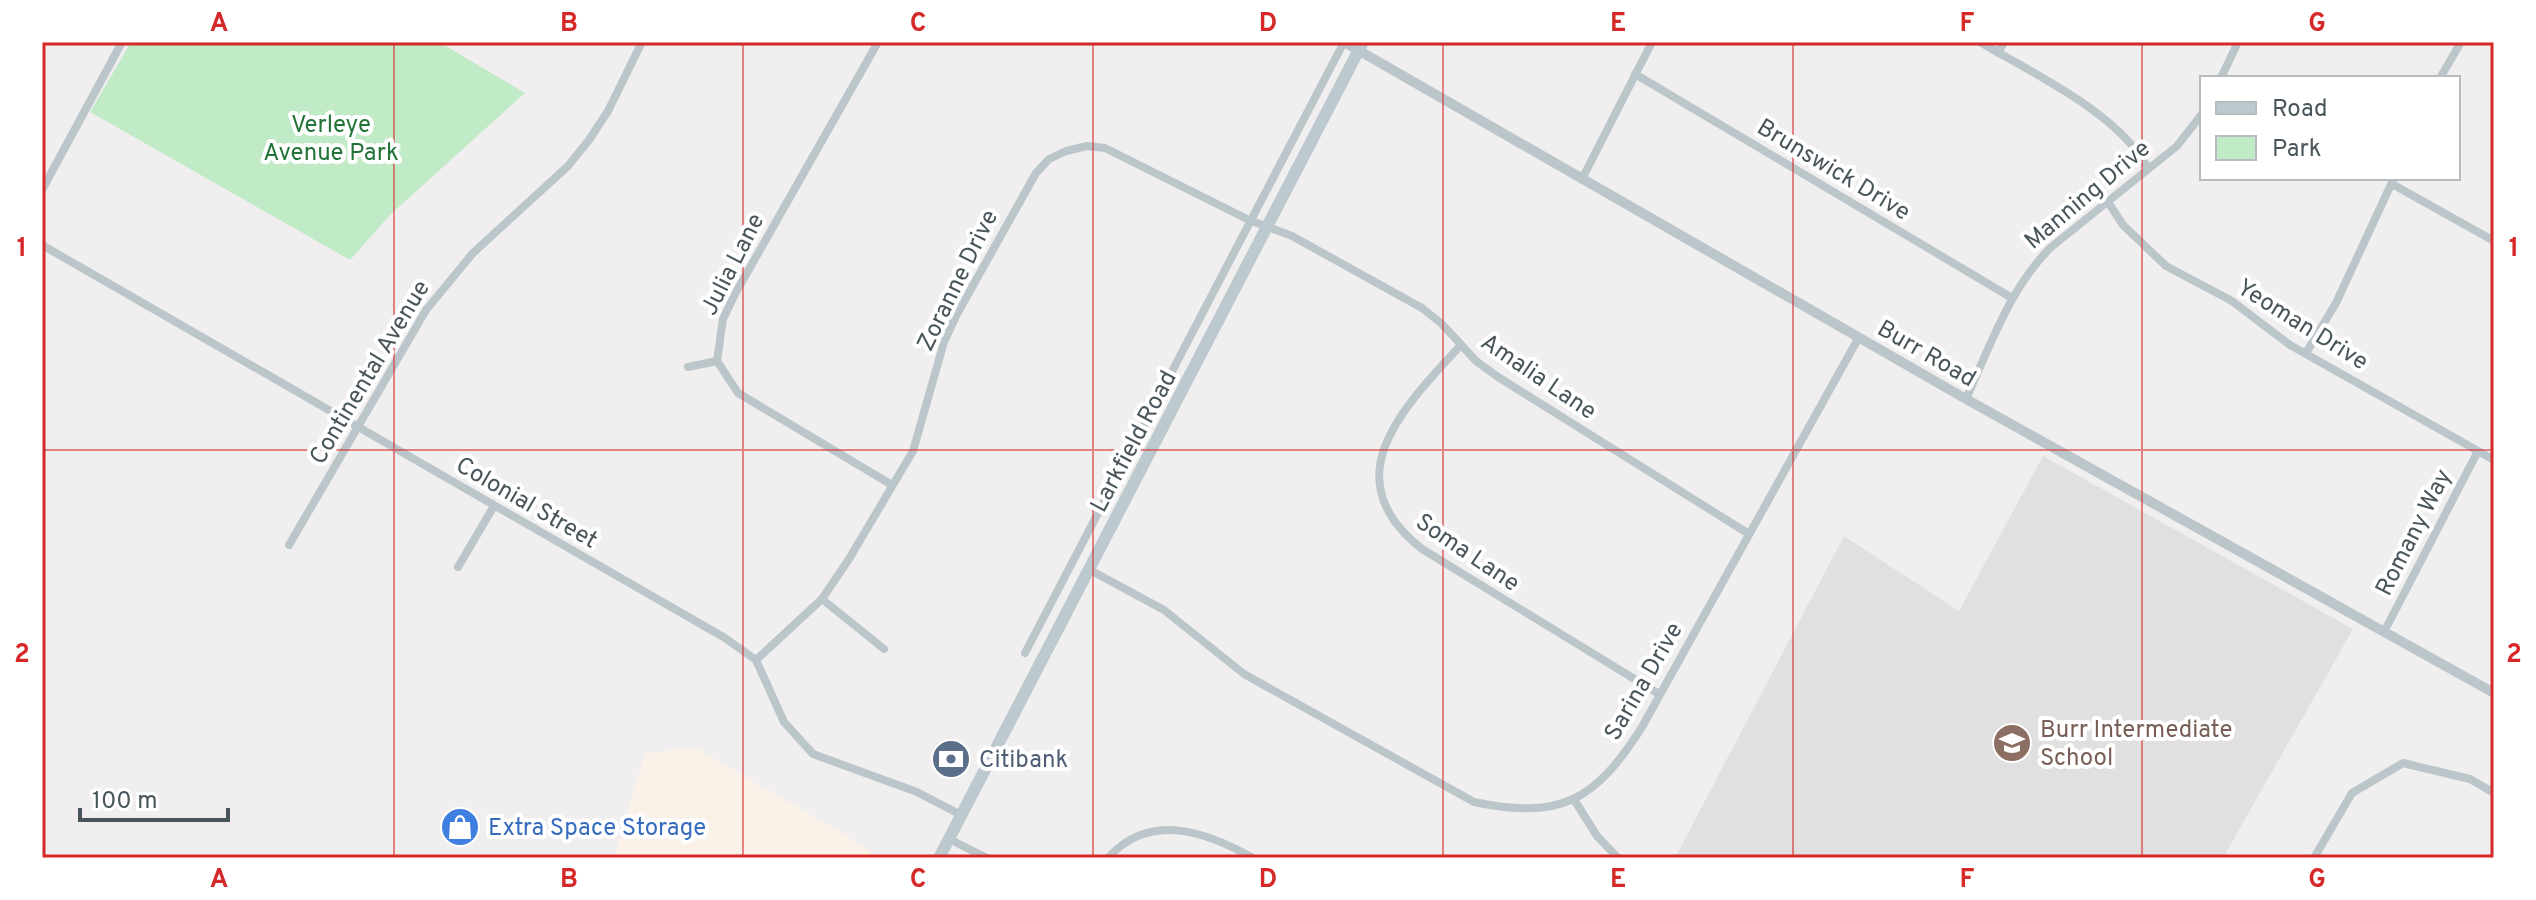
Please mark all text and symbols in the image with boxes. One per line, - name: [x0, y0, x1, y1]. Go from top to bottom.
- text: A: [210, 8, 228, 41]
- text: B: [560, 8, 578, 41]
- text: C: [910, 8, 926, 41]
- text: D: [1259, 8, 1277, 41]
- text: E: [1610, 8, 1626, 41]
- text: F: [1960, 8, 1975, 41]
- text: G: [2308, 8, 2326, 41]
- legend: [2200, 76, 2460, 180]
- text: Road: [2272, 95, 2328, 125]
- park label: Verleye Avenue Park: [263, 111, 399, 169]
- street label: Brunswick Drive: [1751, 113, 1915, 228]
- street label: Manning Drive: [2019, 134, 2157, 257]
- text: Park: [2272, 135, 2322, 165]
- street label: Zoranne Drive: [912, 205, 1006, 356]
- street label: Julia Lane: [695, 209, 772, 321]
- text: 1: [17, 233, 27, 266]
- text: 1: [2509, 233, 2519, 266]
- street label: Yeoman Drive: [2231, 273, 2373, 378]
- street label: Continental Avenue: [304, 275, 438, 471]
- street label: Burr Road: [1871, 314, 1981, 395]
- street label: Amalia Lane: [1474, 328, 1601, 427]
- street label: Larkfield Road: [1085, 366, 1185, 518]
- street label: Colonial Street: [450, 451, 602, 556]
- street label: Romany Way: [2370, 465, 2460, 601]
- street label: Soma Lane: [1409, 508, 1525, 599]
- street label: Sarina Drive: [1599, 618, 1691, 746]
- text: 2: [14, 639, 30, 672]
- text: 2: [2506, 639, 2522, 672]
- place label: Burr Intermediate School: [2040, 716, 2232, 774]
- school or university icon: Burr Intermediate School: [1991, 722, 2033, 764]
- bank icon: Citibank: [930, 738, 972, 780]
- place label: Citibank: [979, 746, 1068, 776]
- scale bar: [80, 772, 228, 822]
- text: 100 m: [92, 787, 158, 817]
- shop icon: Extra Space Storage: [439, 806, 481, 848]
- place label: Extra Space Storage: [488, 814, 706, 844]
- text: A: [210, 864, 228, 897]
- text: B: [560, 864, 578, 897]
- text: C: [910, 864, 926, 897]
- text: D: [1259, 864, 1277, 897]
- text: E: [1610, 864, 1626, 897]
- text: F: [1960, 864, 1975, 897]
- text: G: [2308, 864, 2326, 897]

